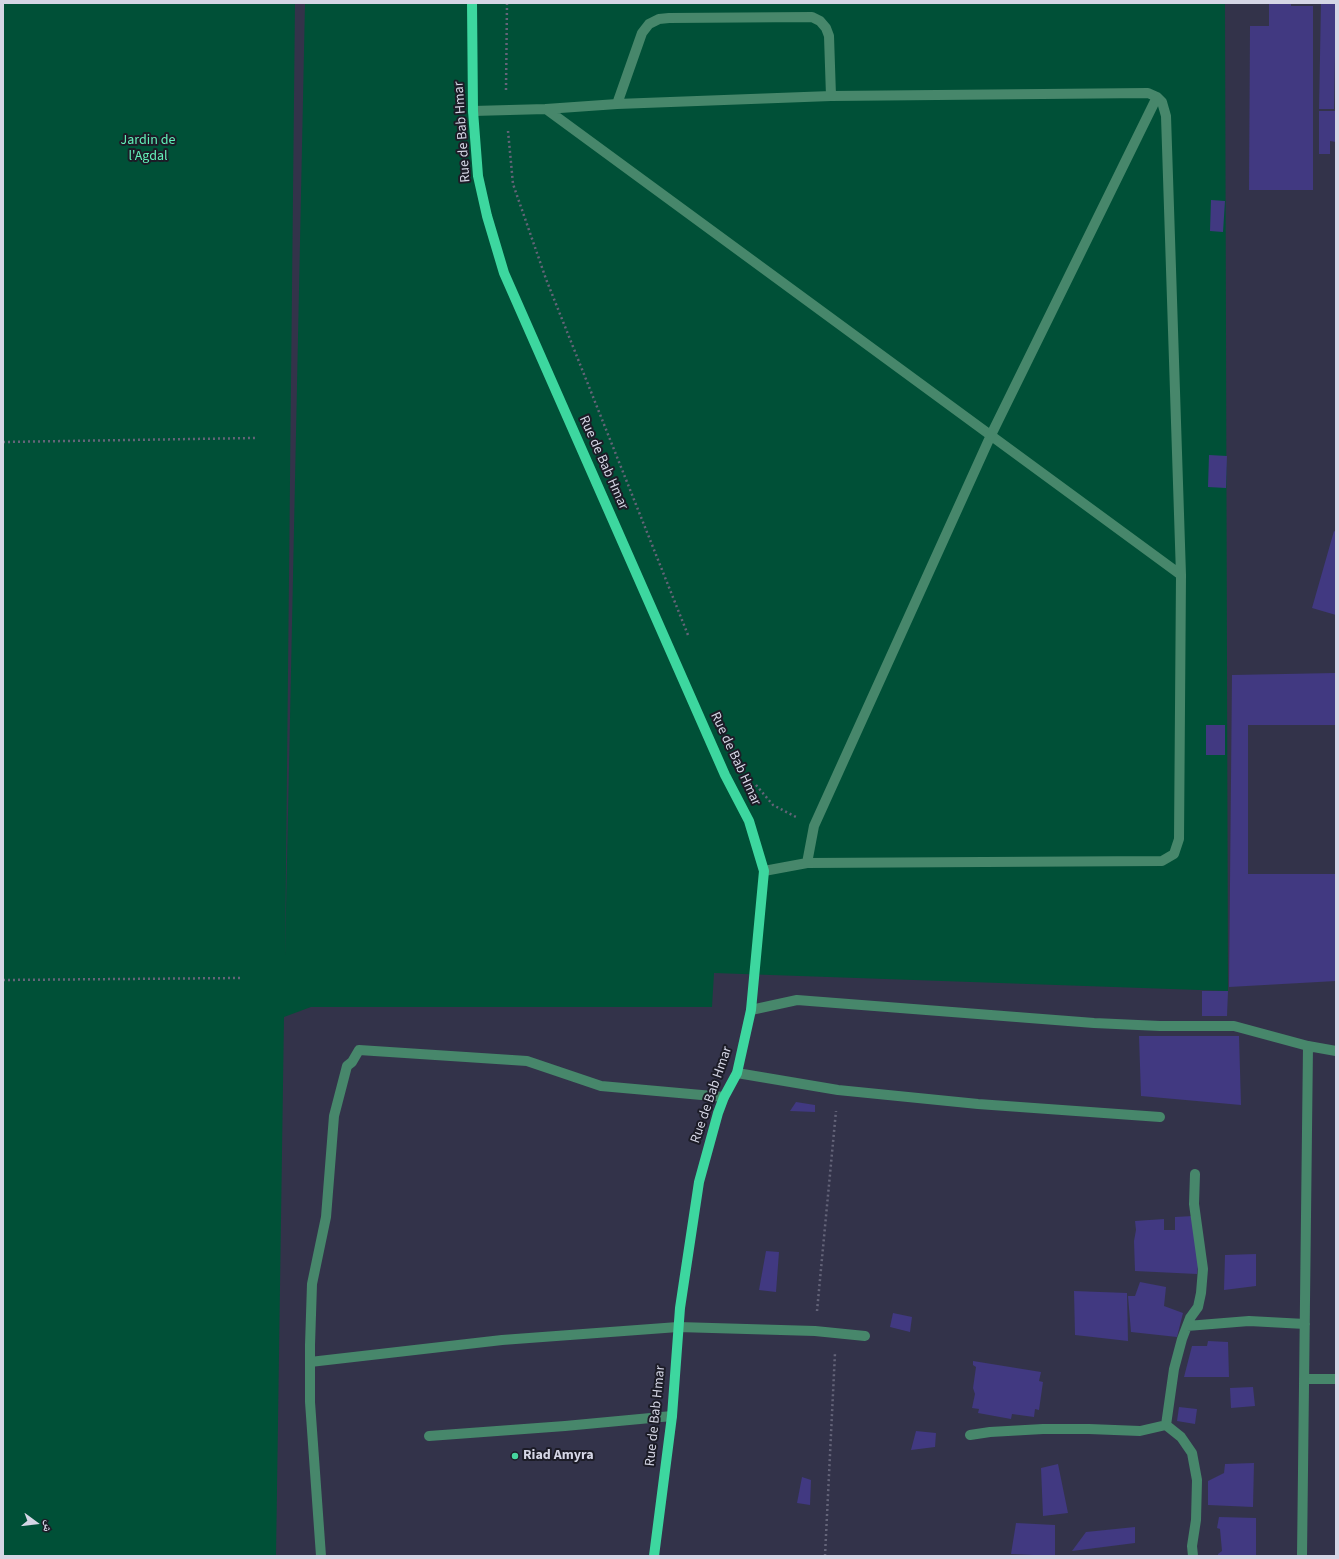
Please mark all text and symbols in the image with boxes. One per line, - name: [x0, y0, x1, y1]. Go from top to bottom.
- street label: Rue de Bab Hmar: [451, 81, 475, 183]
- park label: Jardin de l'Agdal: [121, 133, 175, 166]
- street label: Rue de Bab Hmar: [575, 413, 631, 513]
- street label: Rue de Bab Hmar: [706, 710, 764, 808]
- street label: Rue de Bab Hmar: [688, 1044, 736, 1146]
- street label: Rue de Bab Hmar: [642, 1365, 670, 1467]
- place label: Riad Amyra: [523, 1448, 594, 1464]
- marker: Riad Amyra: [510, 1451, 520, 1461]
- north arrow: [16, 1503, 56, 1543]
- text: ش: [39, 1519, 57, 1534]

